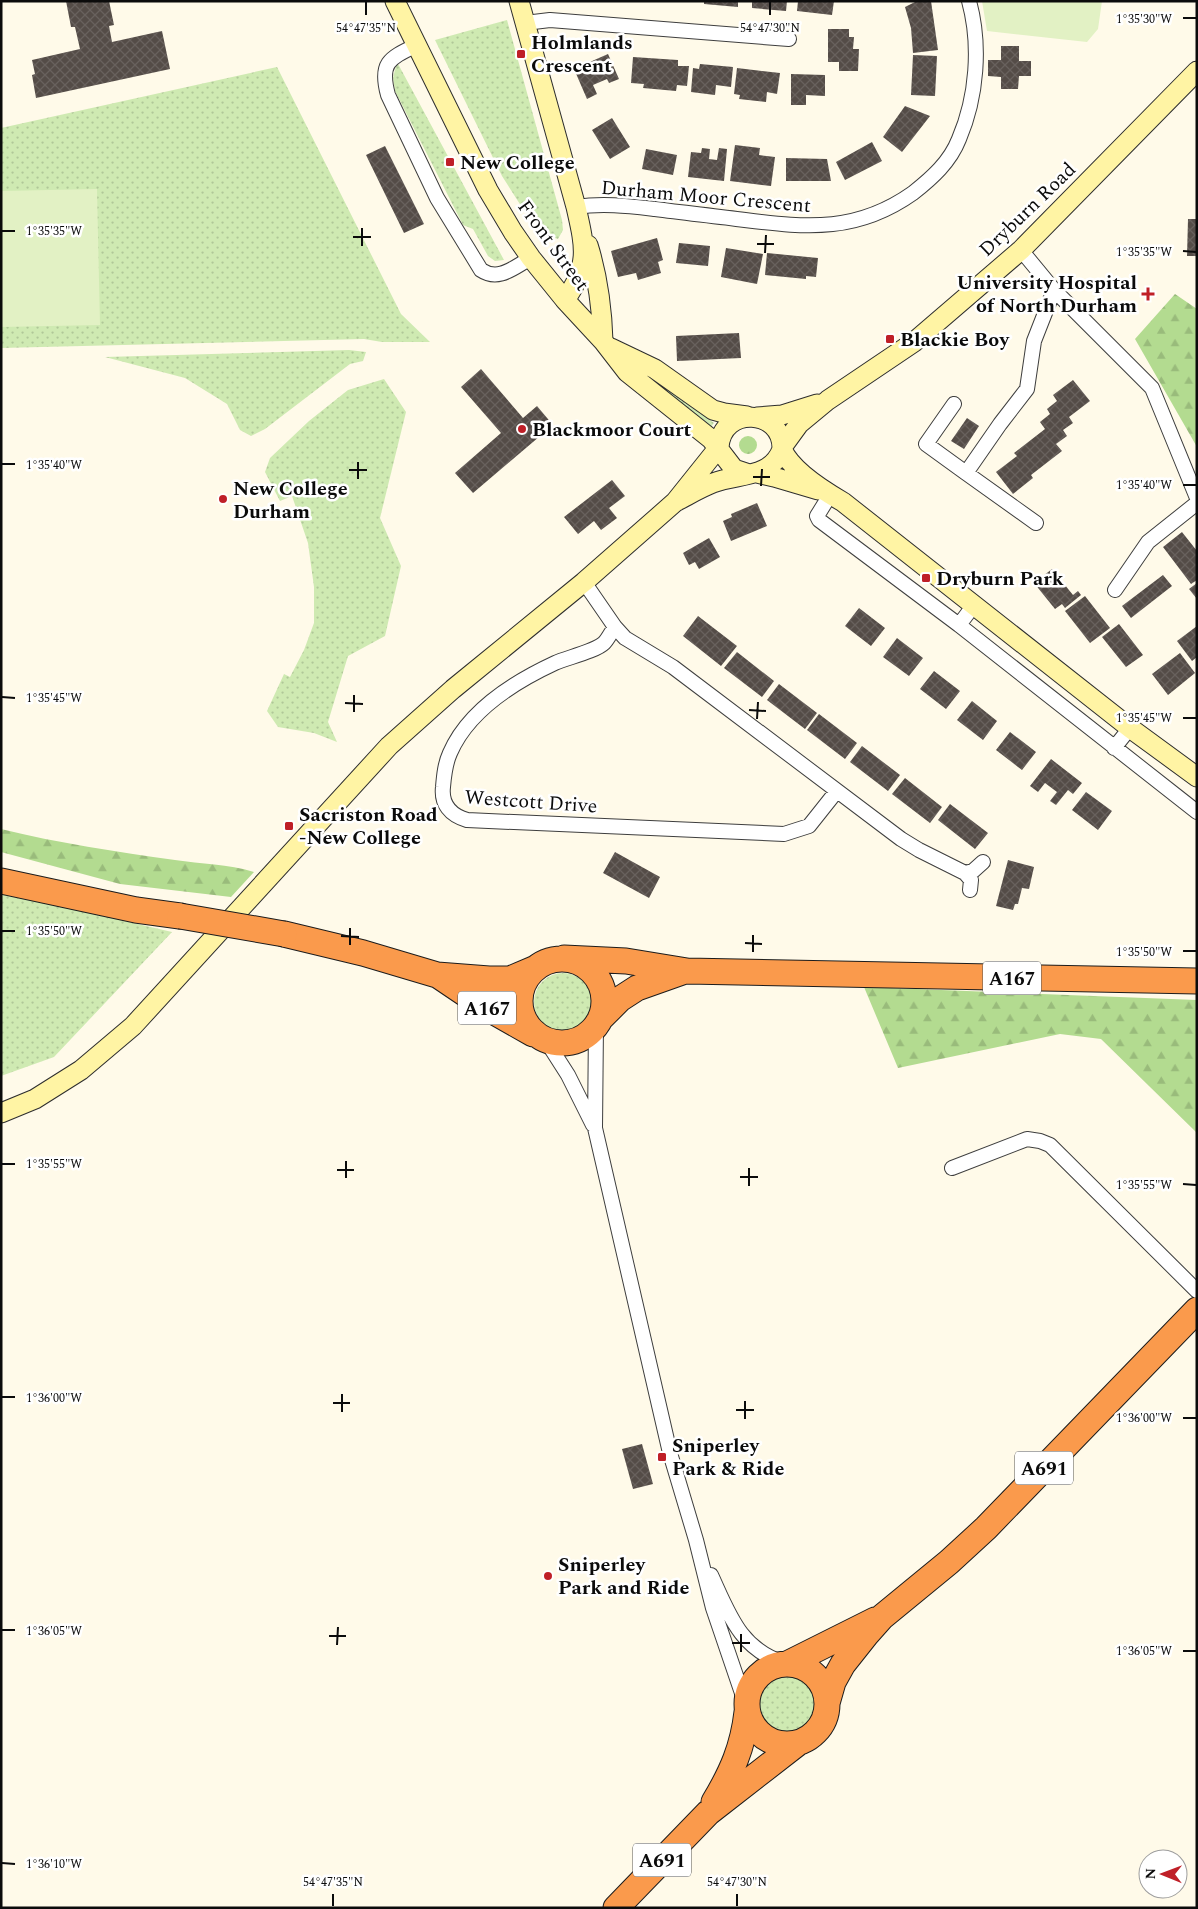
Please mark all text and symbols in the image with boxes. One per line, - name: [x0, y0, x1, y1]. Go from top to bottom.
- text: 1°35'30"W: [1116, 10, 1172, 29]
- text: 54°47'35"N: [336, 19, 396, 38]
- text: 54°47'30"N: [740, 19, 800, 38]
- place label: Holmlands Crescent: [531, 28, 633, 81]
- marker: Holmlands Crescent: [515, 48, 527, 60]
- place label: New College: [460, 148, 575, 178]
- street label: Dryburn Road: [972, 155, 1083, 264]
- marker: New College: [444, 156, 456, 168]
- street label: Durham Moor Crescent: [600, 173, 812, 221]
- street label: Front Street: [510, 194, 597, 298]
- text: 1°35'35"W: [26, 222, 82, 241]
- text: 1°35'35"W: [1116, 243, 1172, 262]
- place label: University Hospital of North Durham: [956, 268, 1137, 321]
- marker: University Hospital of North Durham: [1141, 287, 1155, 301]
- place label: Blackie Boy: [900, 325, 1010, 355]
- marker: Blackie Boy: [884, 333, 896, 345]
- place label: Blackmoor Court: [532, 415, 692, 445]
- marker: Blackmoor Court: [516, 423, 528, 435]
- text: 1°35'40"W: [26, 456, 82, 475]
- place label: New College Durham: [233, 474, 348, 527]
- text: 1°35'40"W: [1116, 476, 1172, 495]
- marker: New College Durham: [217, 493, 229, 505]
- place label: Dryburn Park: [936, 564, 1064, 594]
- marker: Dryburn Park: [920, 572, 932, 584]
- text: 1°35'45"W: [26, 689, 82, 708]
- text: 1°35'45"W: [1116, 709, 1172, 728]
- street label: Westcott Drive: [464, 782, 598, 822]
- place label: Sacriston Road -New College: [299, 800, 438, 853]
- marker: Sacriston Road -New College: [283, 820, 295, 832]
- text: 1°35'50"W: [26, 922, 82, 941]
- text: 1°35'50"W: [1116, 943, 1172, 962]
- road number: A167: [983, 961, 1041, 994]
- road number: A167: [458, 991, 516, 1024]
- text: 1°35'55"W: [26, 1155, 82, 1174]
- text: 1°35'55"W: [1116, 1176, 1172, 1195]
- text: 1°36'00"W: [26, 1389, 82, 1408]
- text: 1°36'00"W: [1116, 1409, 1172, 1428]
- place label: Sniperley Park & Ride: [672, 1431, 784, 1484]
- marker: Sniperley Park & Ride: [656, 1451, 668, 1463]
- road number: A691: [1015, 1452, 1073, 1485]
- place label: Sniperley Park and Ride: [558, 1550, 689, 1603]
- marker: Sniperley Park and Ride: [542, 1570, 554, 1582]
- text: 1°36'05"W: [26, 1622, 82, 1641]
- text: 1°36'05"W: [1116, 1642, 1172, 1661]
- road number: A691: [633, 1844, 691, 1876]
- north arrow: [1138, 1849, 1188, 1899]
- text: 1°36'10"W: [26, 1855, 82, 1874]
- text: N: [1140, 1868, 1161, 1880]
- text: 54°47'35"N: [303, 1873, 363, 1892]
- text: 54°47'30"N: [707, 1873, 767, 1892]

